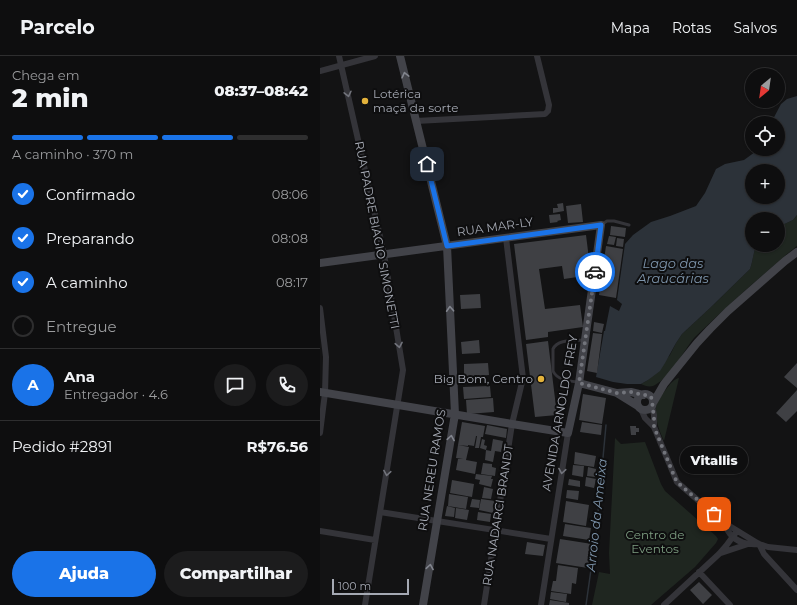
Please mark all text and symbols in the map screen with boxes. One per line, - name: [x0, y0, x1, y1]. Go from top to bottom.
- text: Parcelo: [20, 16, 95, 39]
- text: Mapa: [611, 19, 650, 37]
- text: Rotas: [672, 19, 711, 37]
- text: Salvos: [733, 19, 777, 37]
- text: Chega em: [12, 67, 79, 83]
- north arrow: [745, 68, 785, 108]
- map controls: [745, 68, 785, 252]
- one-way arrow: [401, 72, 409, 78]
- text: 08:37–08:42: [214, 81, 308, 100]
- text: 2 min: [12, 82, 89, 114]
- place label: Lotérica maçã da sorte: [373, 86, 458, 115]
- one-way arrow: [343, 91, 351, 97]
- marker: Lotérica maçã da sorte: [360, 96, 370, 106]
- button: locate: [745, 116, 785, 156]
- street label: RUA PADRE BIAGIO SIMONETTI: [352, 140, 403, 330]
- text: A caminho · 370 m: [12, 146, 133, 162]
- pin: [410, 147, 444, 181]
- icon: home: [416, 153, 438, 175]
- button: +: [745, 164, 785, 204]
- icon: check: [12, 183, 34, 205]
- text: Confirmado: [46, 185, 135, 204]
- text: 08:06: [272, 186, 308, 202]
- button: −: [745, 212, 785, 252]
- street label: RUA MAR-LY: [456, 214, 534, 239]
- icon: check: [12, 227, 34, 249]
- text: Preparando: [46, 229, 134, 248]
- text: 08:08: [271, 230, 308, 246]
- courier: [575, 252, 615, 292]
- water label: Lago das Araucárias: [636, 255, 710, 286]
- icon: car: [584, 261, 606, 283]
- icon: check: [12, 271, 34, 293]
- text: A caminho: [46, 273, 128, 292]
- text: 08:17: [276, 274, 308, 290]
- one-way arrow: [446, 306, 454, 312]
- text: Entregue: [46, 317, 117, 336]
- street label: AVENIDA ARNOLDO FREY: [538, 333, 581, 492]
- one-way arrow: [394, 342, 403, 348]
- button: chat: [214, 364, 256, 406]
- button: phone: [266, 364, 308, 406]
- text: Ana: [64, 367, 95, 386]
- place label: Big Bom, Centro: [434, 371, 533, 386]
- marker: Big Bom, Centro: [536, 374, 546, 384]
- text: A: [27, 375, 39, 394]
- text: Entregador · 4.6: [64, 386, 168, 402]
- street label: RUA NEREU RAMOS: [414, 408, 449, 532]
- one-way arrow: [446, 435, 455, 441]
- text: Pedido #2891: [12, 437, 112, 456]
- text: R$76.56: [246, 437, 308, 456]
- street label: RUA NADARCI BRANDT: [479, 443, 516, 587]
- callout: Vitallis: [680, 446, 748, 474]
- text: Vitallis: [690, 452, 738, 468]
- water label: Arroio da Ameixa: [582, 457, 610, 573]
- one-way arrow: [558, 468, 567, 474]
- one-way arrow: [383, 470, 391, 476]
- pin: [697, 497, 731, 531]
- icon: bag: [703, 503, 725, 525]
- park label: Centro de Eventos: [625, 527, 685, 556]
- button: Ajuda: [12, 551, 156, 597]
- button: Compartilhar: [164, 551, 308, 597]
- one-way arrow: [425, 563, 434, 570]
- scale bar: [332, 577, 409, 596]
- text: 100 m: [338, 579, 371, 593]

